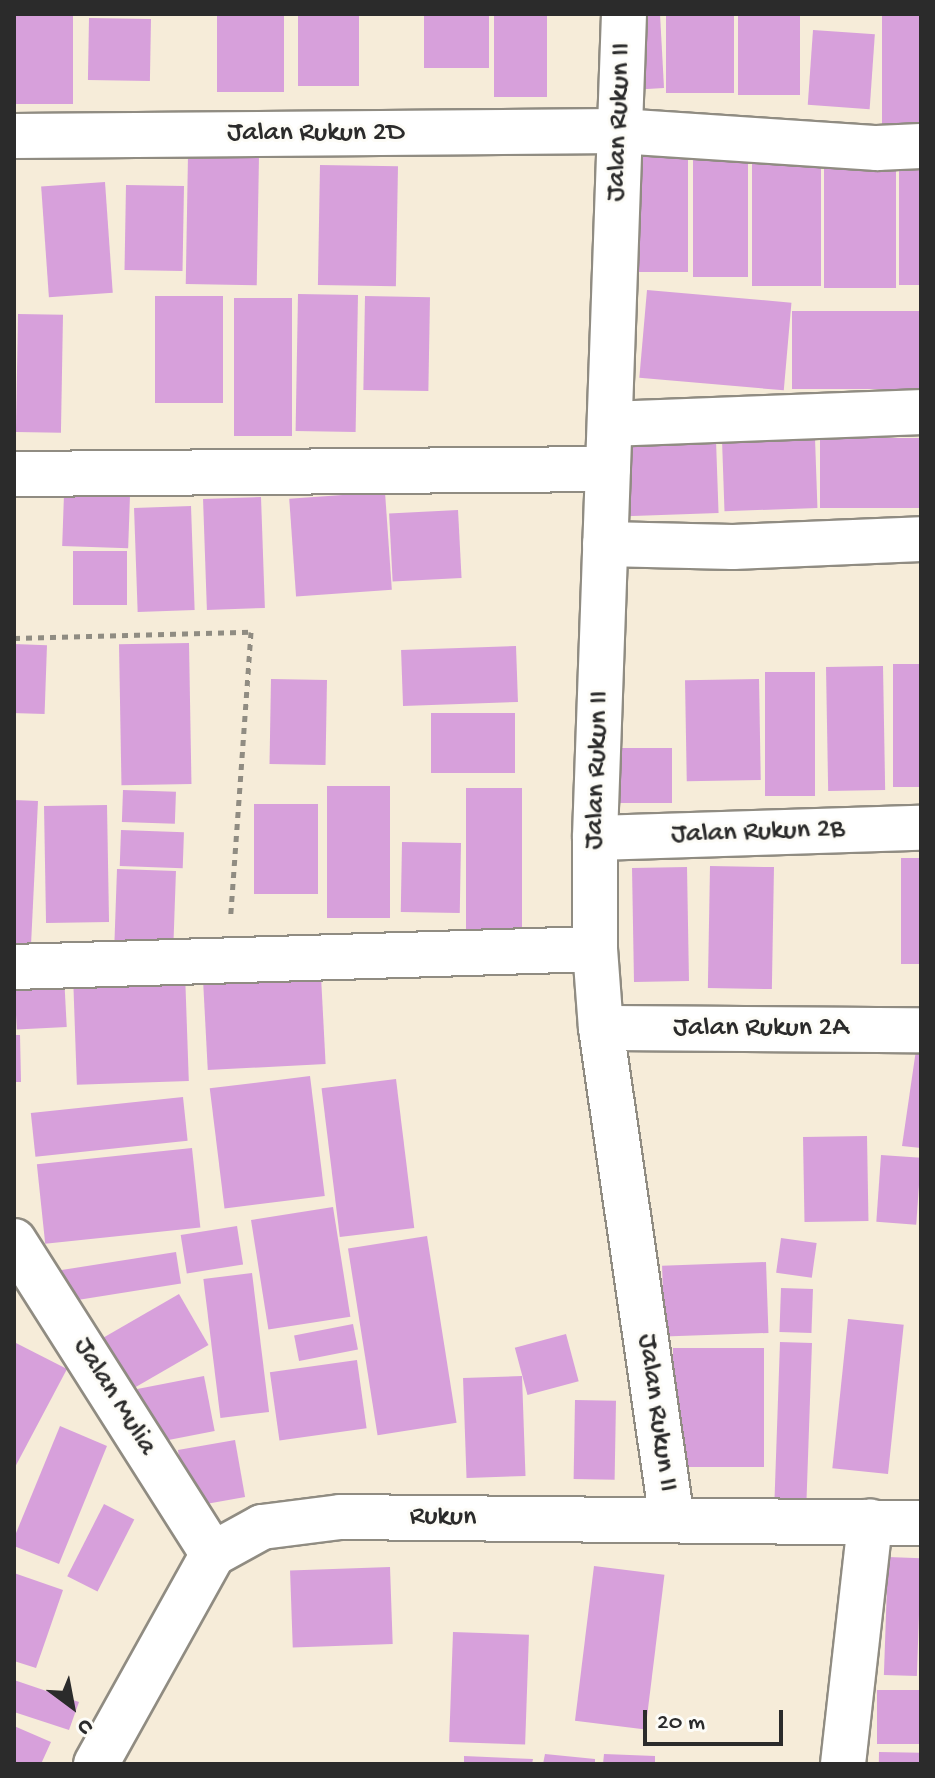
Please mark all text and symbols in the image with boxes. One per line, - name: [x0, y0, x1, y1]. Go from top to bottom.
- street label: Jalan Rukun II: [600, 42, 640, 202]
- street label: Jalan Rukun 2D: [227, 117, 405, 151]
- street label: Jalan Rukun II: [578, 690, 618, 850]
- street label: Jalan Rukun 2B: [671, 813, 845, 853]
- street label: Jalan Rukun 2A: [673, 1012, 849, 1046]
- street label: Jalan Mulia: [65, 1332, 163, 1462]
- street label: Jalan Rukun II: [628, 1332, 684, 1494]
- street label: Rukun: [409, 1501, 477, 1535]
- north arrow: [32, 1666, 112, 1746]
- scale bar: [647, 1694, 787, 1744]
- text: 20 m: [657, 1709, 705, 1738]
- text: U: [72, 1712, 97, 1741]

